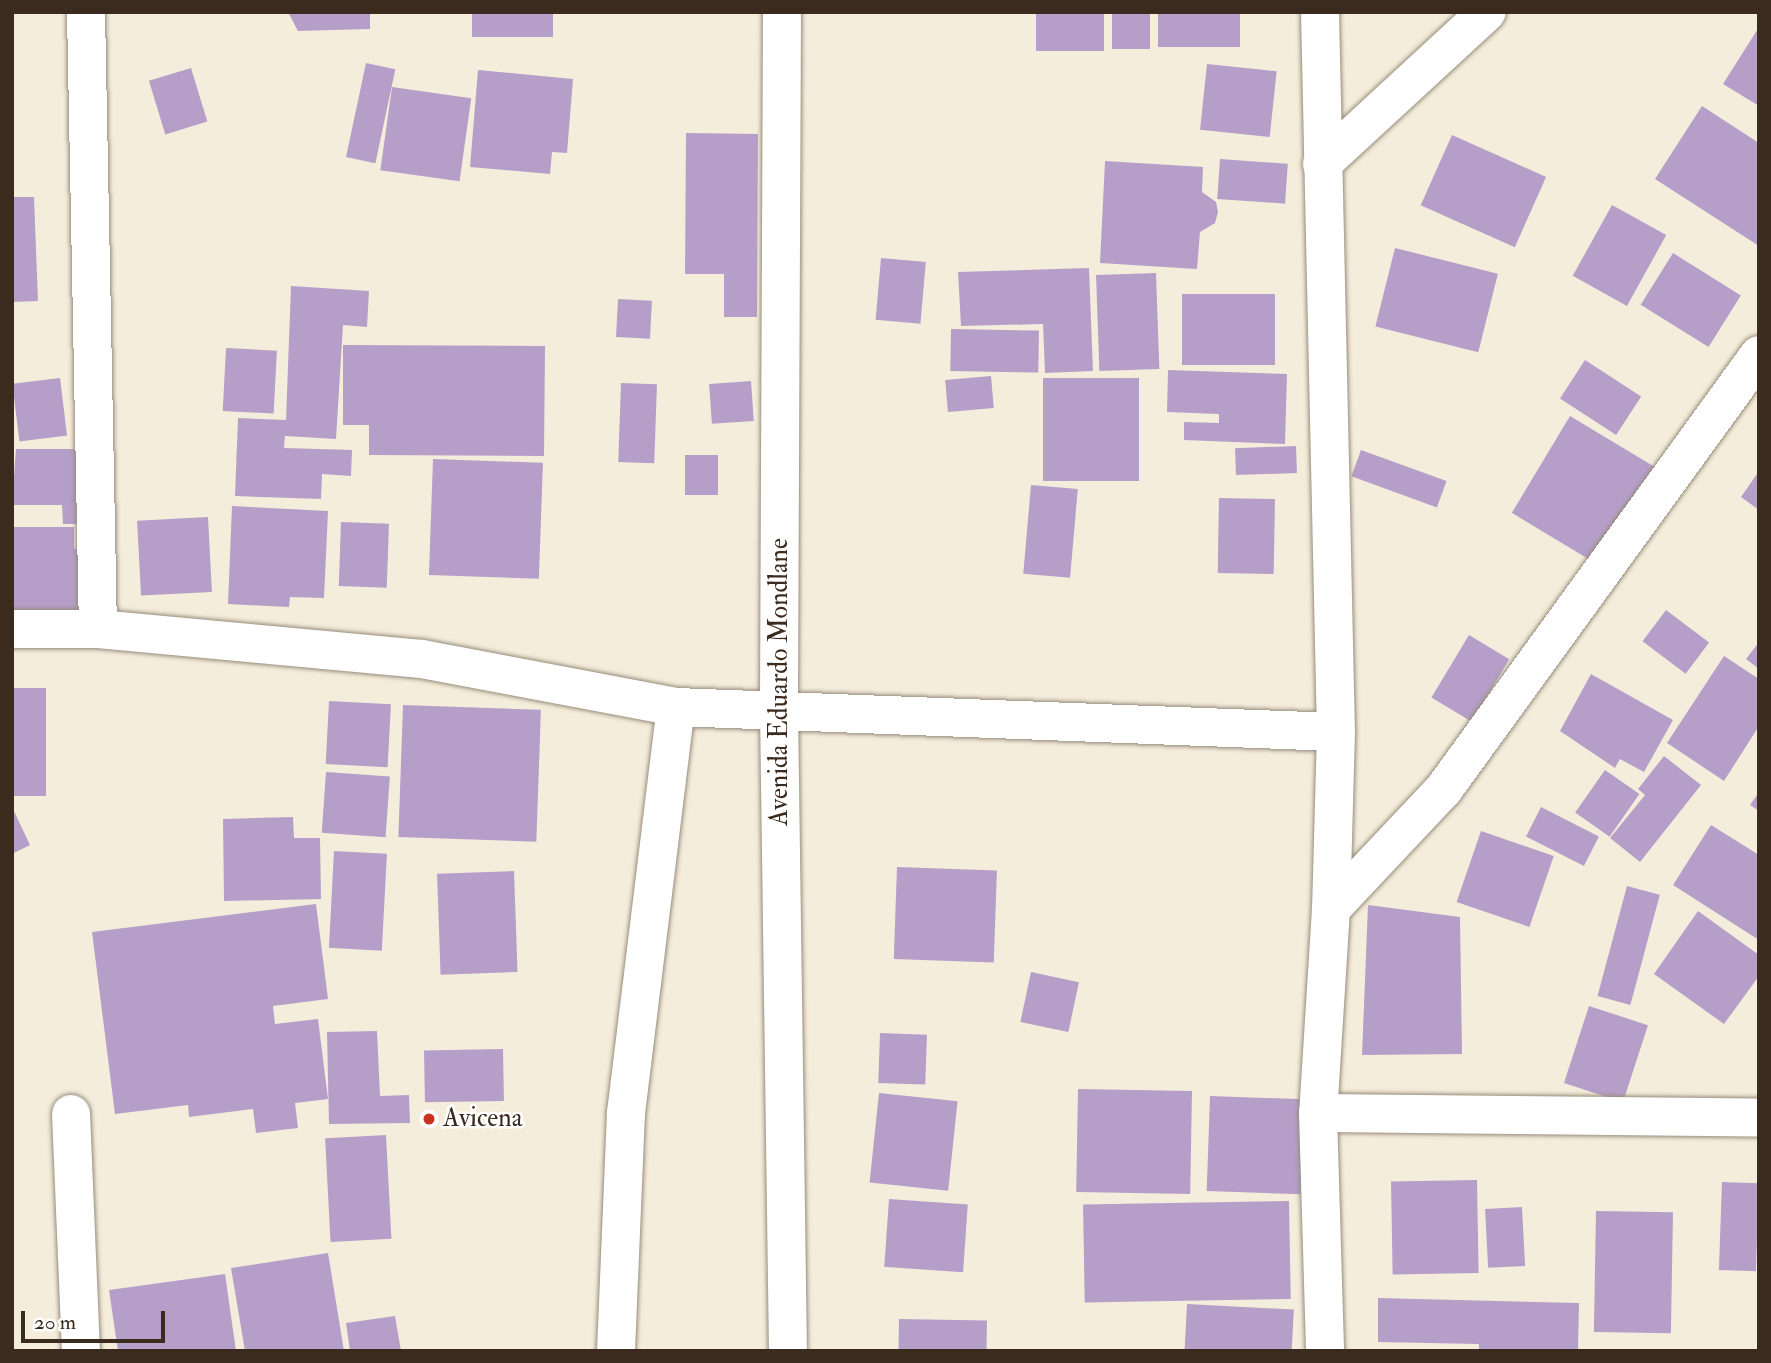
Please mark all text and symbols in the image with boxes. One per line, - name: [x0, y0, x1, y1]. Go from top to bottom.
- street label: Avenida Eduardo Mondlane: [764, 538, 796, 826]
- place label: Avicena: [443, 1103, 522, 1135]
- marker: Avicena: [421, 1111, 437, 1127]
- scale bar: [24, 1296, 168, 1340]
- text: 20 m: [34, 1309, 76, 1336]

